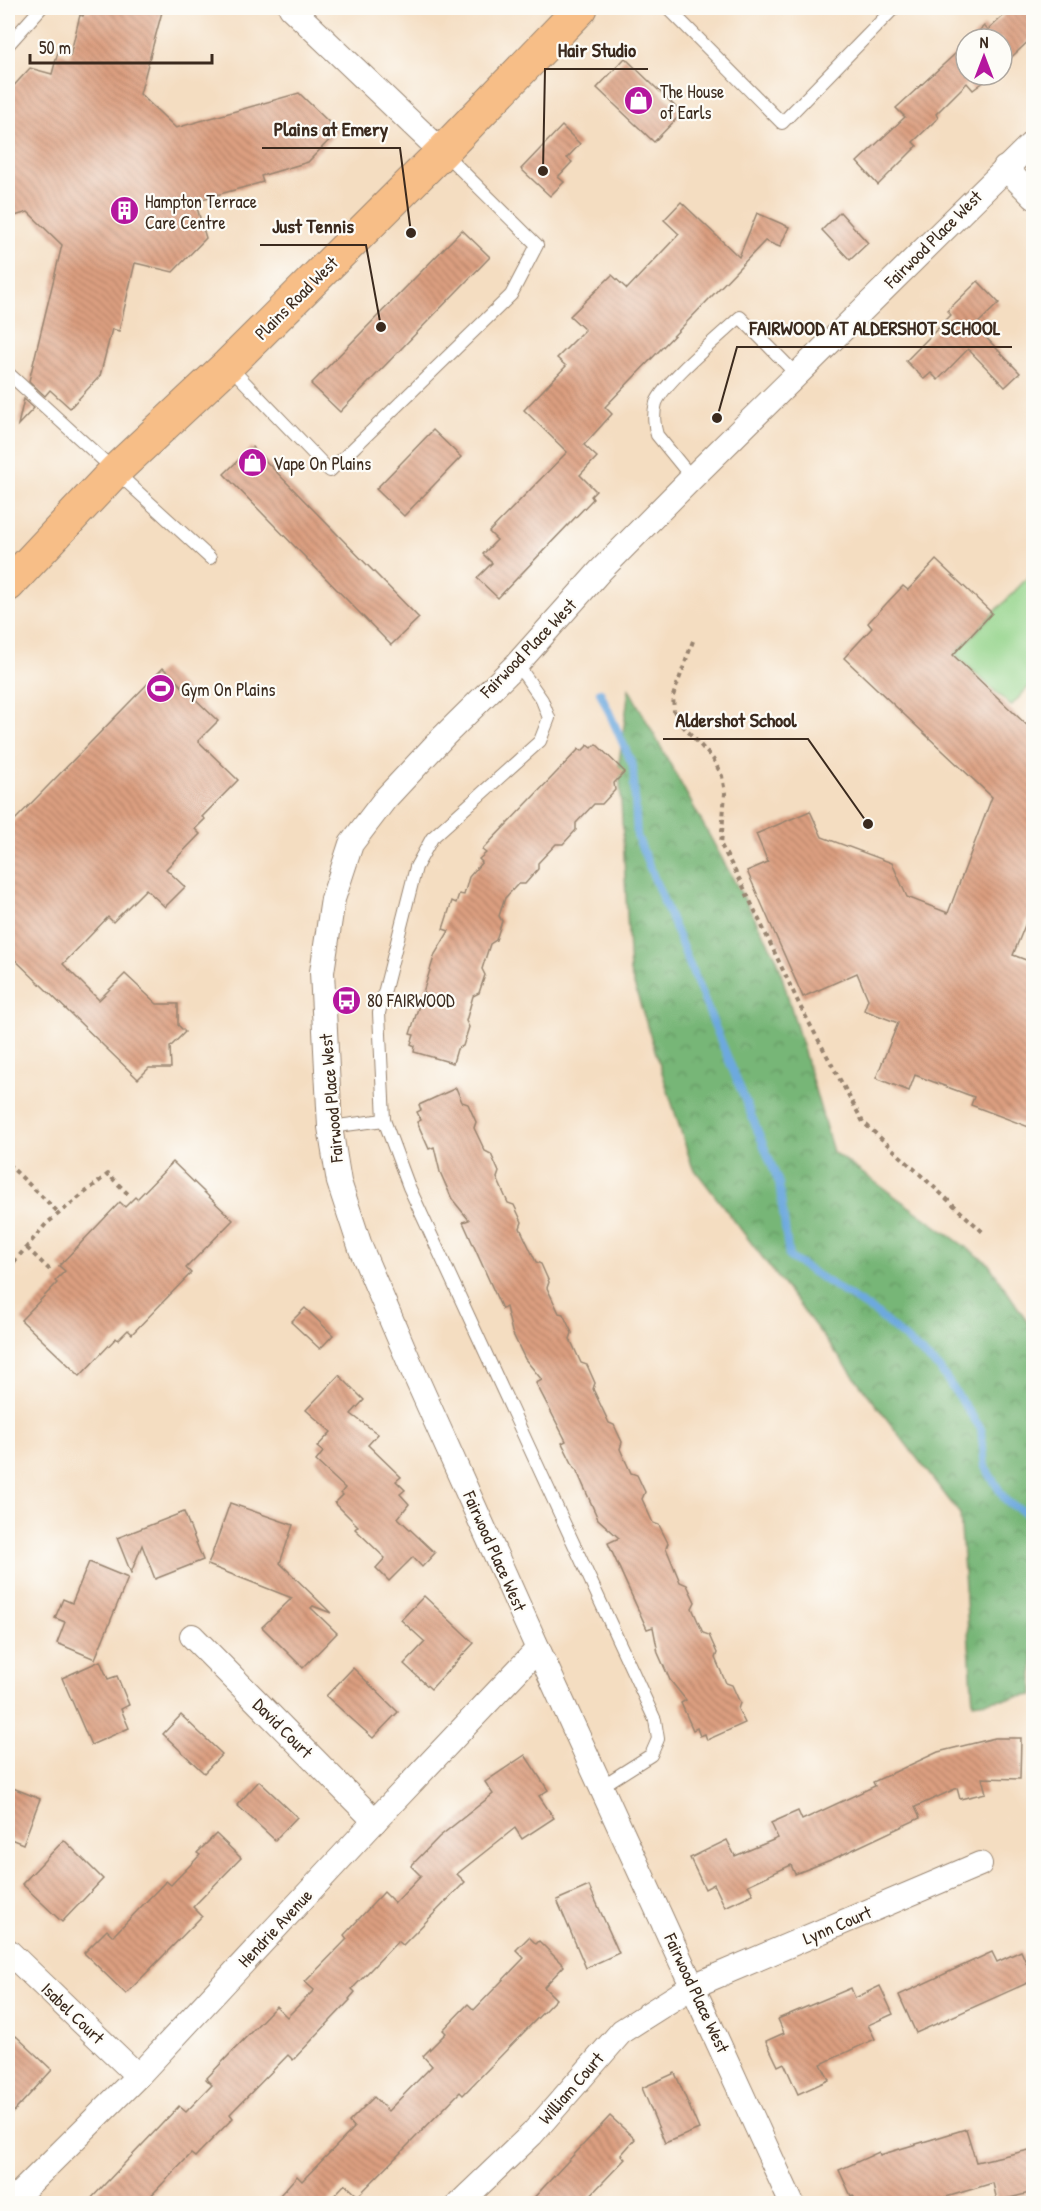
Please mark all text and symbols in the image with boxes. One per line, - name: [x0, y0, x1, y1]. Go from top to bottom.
- scale bar: [30, 27, 212, 65]
- north arrow: [954, 27, 1014, 87]
- callout: Hair Studio: [545, 31, 648, 69]
- text: N: [980, 31, 989, 53]
- text: 50 m: [39, 35, 71, 60]
- text: Hair Studio: [558, 36, 636, 63]
- place label: The House of Earls: [660, 79, 724, 125]
- shop icon: The House of Earls: [623, 85, 655, 117]
- callout: Plains at Emery: [262, 110, 400, 148]
- text: Plains at Emery: [274, 115, 389, 143]
- street label: Fairwood Place West: [878, 184, 988, 294]
- place label: Hampton Terrace Care Centre: [145, 189, 257, 235]
- building icon: Hampton Terrace Care Centre: [108, 195, 140, 227]
- callout: Just Tennis: [260, 207, 366, 245]
- text: Just Tennis: [272, 212, 354, 239]
- street label: Plains Road West: [249, 250, 344, 345]
- callout: FAIRWOOD AT ALDERSHOT SCHOOL: [737, 309, 1012, 347]
- text: FAIRWOOD AT ALDERSHOT SCHOOL: [749, 314, 1001, 341]
- shop icon: Vape On Plains: [236, 447, 268, 479]
- place label: Vape On Plains: [273, 451, 371, 476]
- street label: Fairwood Place West: [474, 592, 582, 704]
- sports icon: Gym On Plains: [144, 673, 176, 705]
- place label: Gym On Plains: [181, 677, 276, 702]
- callout: Aldershot School: [663, 701, 808, 739]
- text: Aldershot School: [676, 706, 797, 733]
- bus stop icon: 80 FAIRWOOD: [330, 984, 362, 1016]
- place label: 80 FAIRWOOD: [367, 988, 455, 1013]
- street label: Fairwood Place West: [313, 1032, 349, 1164]
- street label: Fairwood Place West: [457, 1486, 533, 1616]
- street label: David Court: [247, 1692, 319, 1764]
- street label: Hendrie Avenue: [232, 1883, 318, 1973]
- street label: Lynn Court: [799, 1899, 876, 1951]
- street label: Fairwood Place West: [658, 1928, 736, 2057]
- street label: Isabel Court: [36, 1977, 111, 2050]
- street label: William Court: [533, 2046, 610, 2129]

